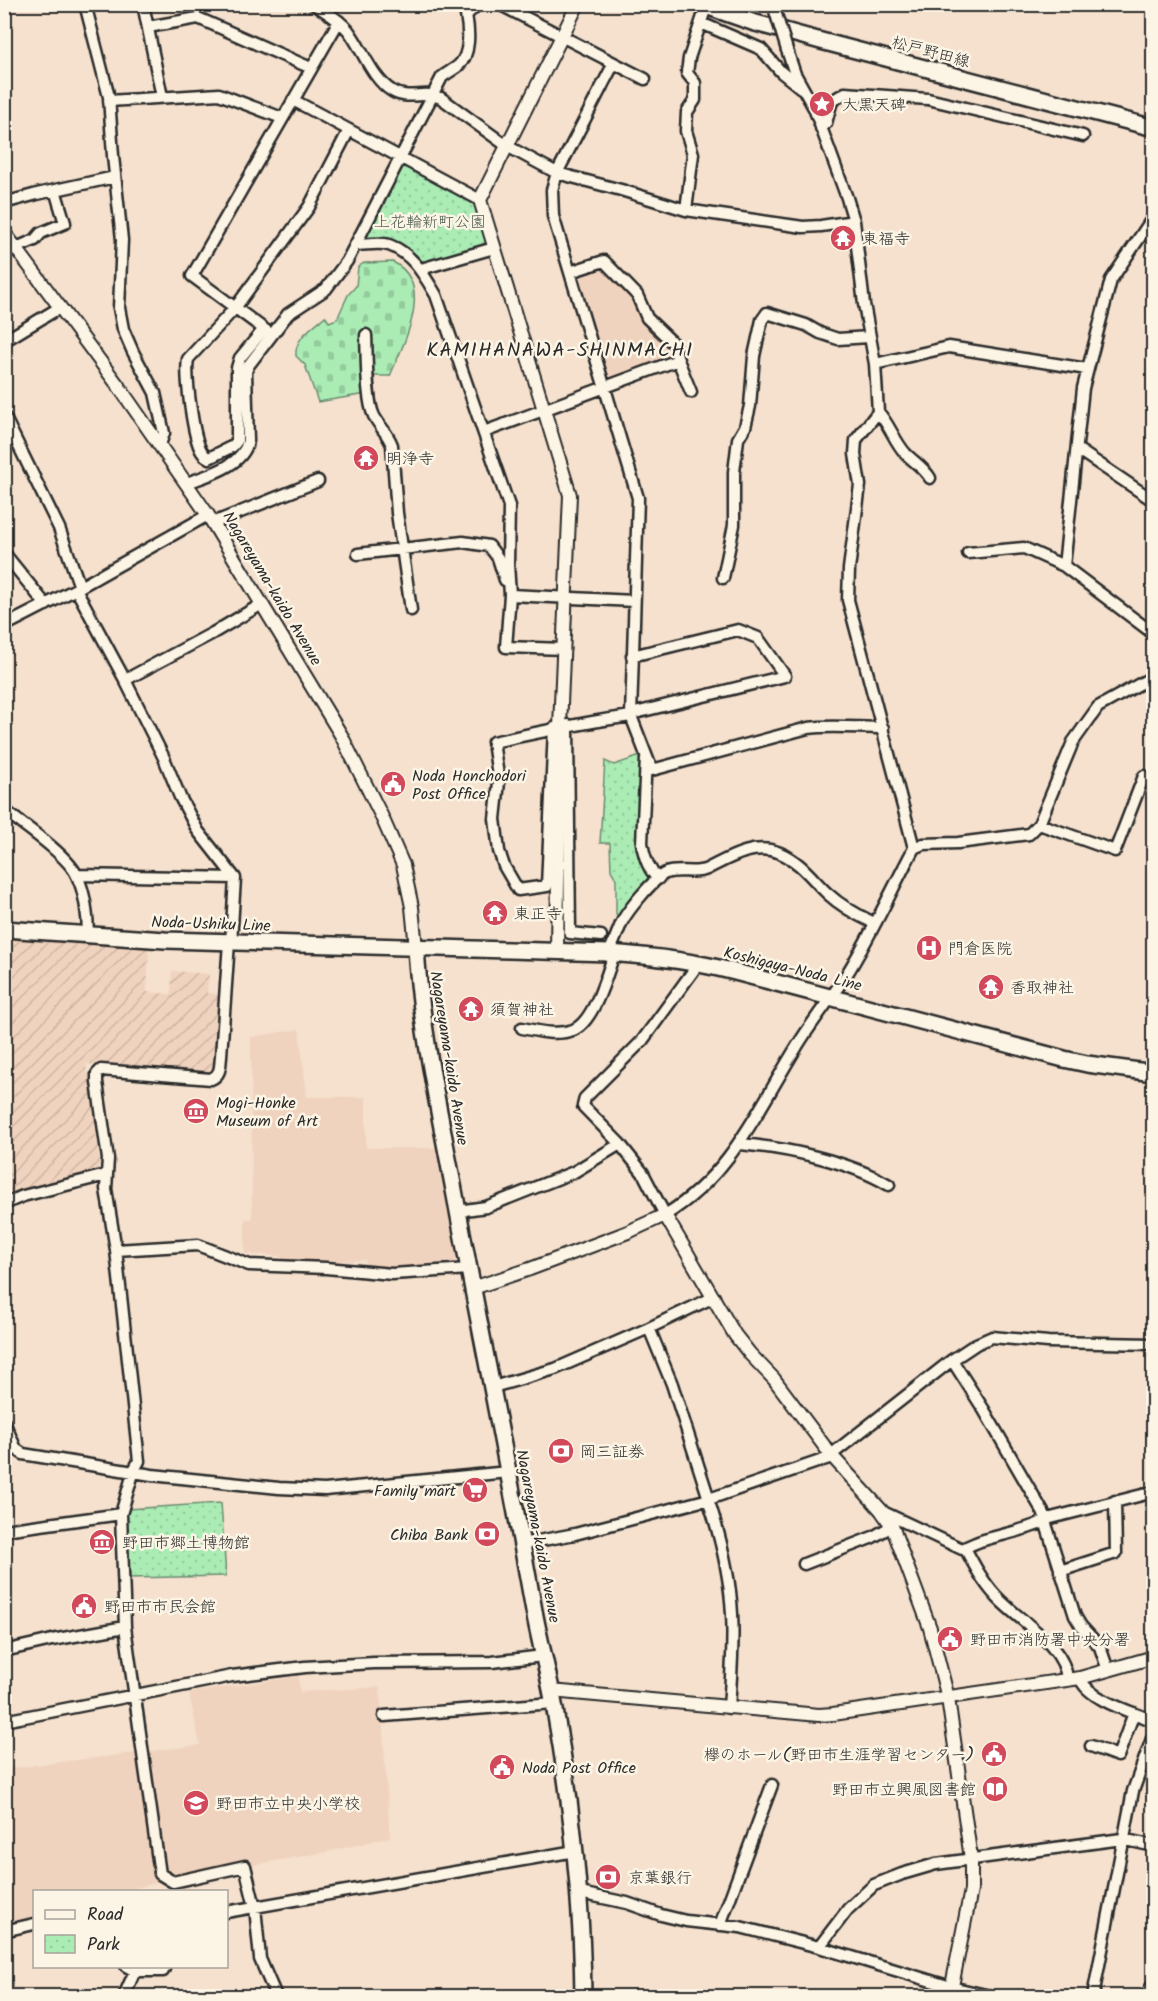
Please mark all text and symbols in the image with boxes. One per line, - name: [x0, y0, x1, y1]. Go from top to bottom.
- street label: 松戸野田線: [889, 30, 972, 75]
- place icon: 大黒天碑: [807, 89, 837, 119]
- place label: 大黒天碑: [842, 93, 906, 118]
- park label: 上花輪新町公園: [374, 210, 486, 235]
- temple icon: 東福寺: [828, 223, 858, 253]
- place label: 東福寺: [862, 227, 910, 252]
- district label: KAMIHANAWA-SHINMACHI: [426, 335, 694, 367]
- temple icon: 明浄寺: [351, 443, 381, 473]
- place label: 明浄寺: [386, 447, 434, 472]
- street label: Nagareyama-kaido Avenue: [216, 507, 328, 671]
- place label: Noda Honchodori Post Office: [412, 764, 527, 807]
- public building icon: Noda Honchodori Post Office: [378, 769, 408, 799]
- temple icon: 東正寺: [480, 898, 510, 928]
- place label: 東正寺: [514, 902, 562, 927]
- street label: Noda-Ushiku Line: [151, 910, 271, 939]
- hospital icon: 門倉医院: [914, 933, 944, 963]
- place label: 門倉医院: [948, 937, 1012, 962]
- street label: Koshigaya-Noda Line: [721, 940, 864, 999]
- street label: Nagareyama-kaido Avenue: [422, 969, 475, 1147]
- temple icon: 香取神社: [976, 972, 1006, 1002]
- place label: 香取神社: [1010, 976, 1074, 1001]
- temple icon: 須賀神社: [456, 994, 486, 1024]
- place label: 須賀神社: [490, 998, 554, 1023]
- place label: Mogi-Honke Museum of Art: [216, 1091, 319, 1134]
- museum icon: Mogi-Honke Museum of Art: [181, 1096, 211, 1126]
- bank icon: 岡三証券: [546, 1436, 576, 1466]
- place label: 岡三証券: [580, 1440, 644, 1465]
- street label: Nagareyama-kaido Avenue: [508, 1447, 567, 1625]
- supermarket icon: Family mart: [460, 1475, 490, 1505]
- place label: Family mart: [374, 1479, 457, 1504]
- bank icon: Chiba Bank: [472, 1519, 502, 1549]
- place label: Chiba Bank: [390, 1523, 468, 1548]
- museum icon: 野田市郷土博物館: [87, 1527, 117, 1557]
- place label: 野田市郷土博物館: [122, 1531, 250, 1556]
- public building icon: 野田市市民会館: [69, 1591, 99, 1621]
- place label: 野田市市民会館: [104, 1595, 216, 1620]
- public building icon: 野田市消防署中央分署: [935, 1624, 965, 1654]
- place label: 野田市消防署中央分署: [970, 1628, 1130, 1653]
- public building icon: 欅のホール(野田市生涯学習センター): [979, 1739, 1009, 1769]
- place label: 欅のホール(野田市生涯学習センター): [704, 1743, 974, 1768]
- public building icon: Noda Post Office: [487, 1752, 517, 1782]
- place label: Noda Post Office: [522, 1756, 636, 1781]
- library icon: 野田市立興風図書館: [980, 1774, 1010, 1804]
- place label: 野田市立興風図書館: [832, 1778, 976, 1803]
- school or university icon: 野田市立中央小学校: [181, 1788, 211, 1818]
- place label: 野田市立中央小学校: [216, 1792, 360, 1817]
- bank icon: 京葉銀行: [593, 1862, 623, 1892]
- place label: 京葉銀行: [628, 1866, 692, 1891]
- legend: [33, 1890, 228, 1968]
- text: Road: [87, 1901, 124, 1930]
- text: Park: [87, 1931, 120, 1960]

